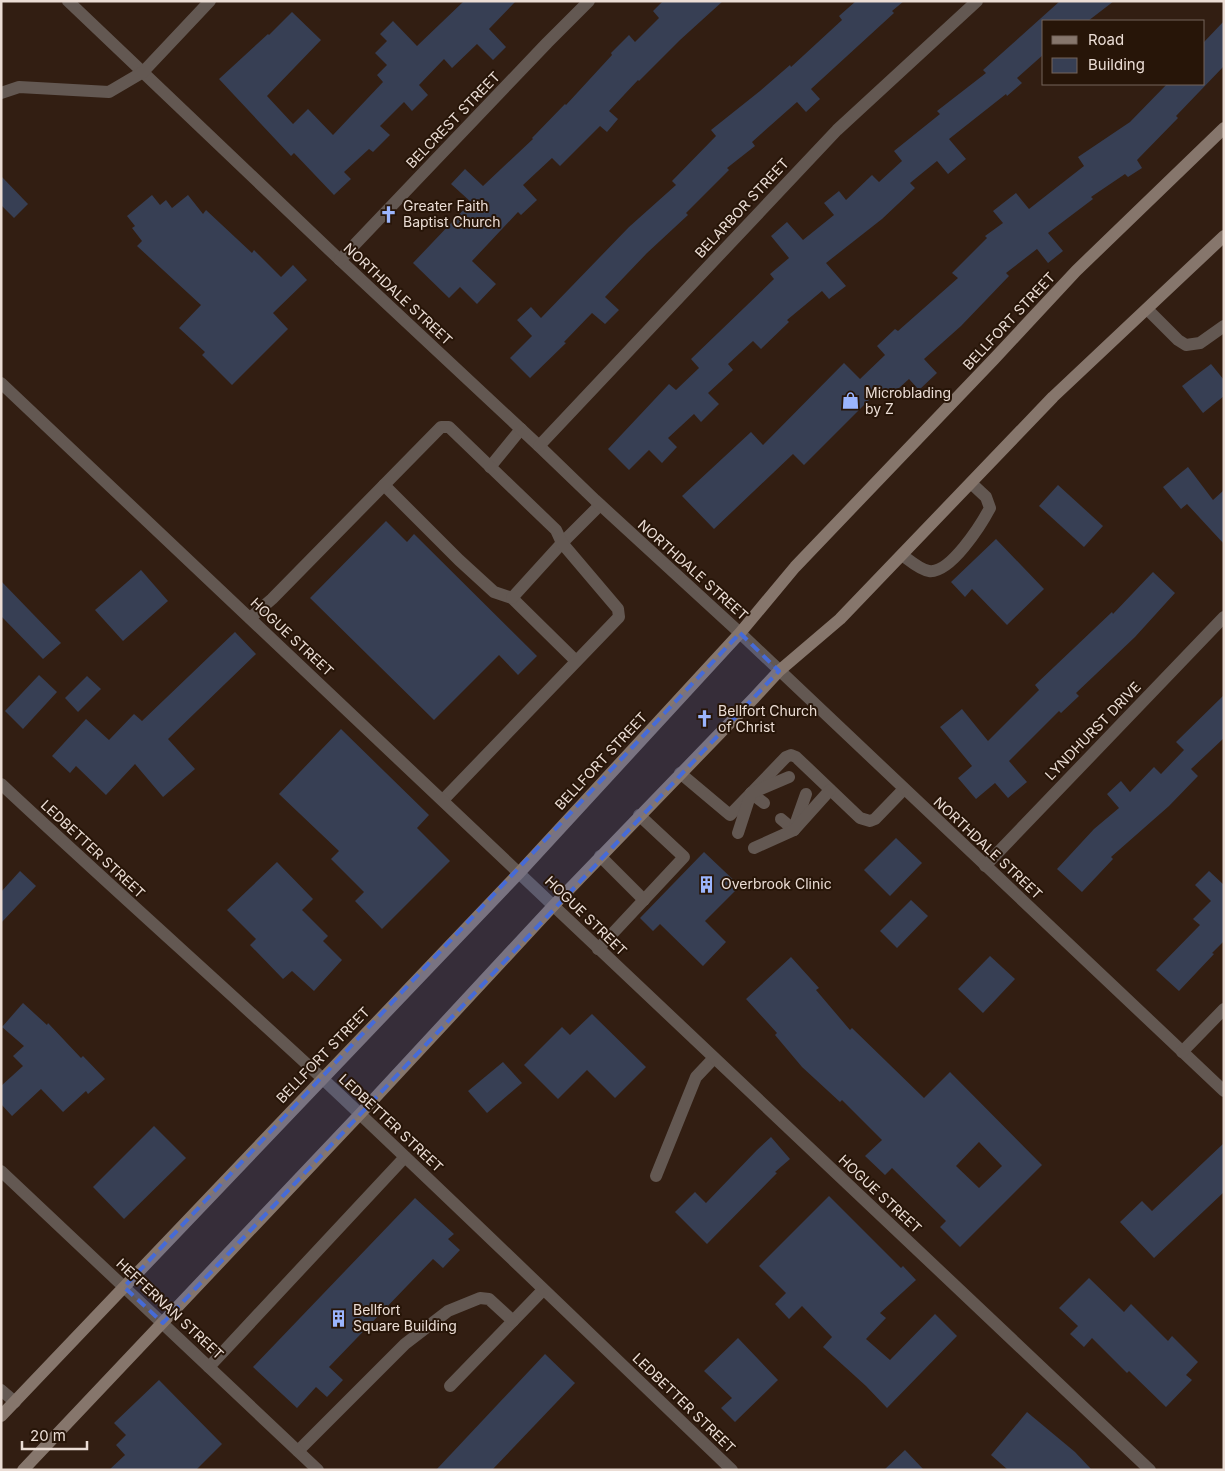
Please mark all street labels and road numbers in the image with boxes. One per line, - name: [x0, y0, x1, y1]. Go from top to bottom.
- street label: BELCREST STREET: [402, 68, 503, 171]
- street label: BELARBOR STREET: [691, 154, 792, 261]
- street label: NORTHDALE STREET: [341, 239, 456, 348]
- street label: BELLFORT STREET: [959, 268, 1058, 373]
- street label: NORTHDALE STREET: [635, 516, 752, 624]
- street label: HOGUE STREET: [247, 594, 337, 679]
- street label: LYNDHURST DRIVE: [1041, 678, 1144, 783]
- street label: BELLFORT STREET: [551, 708, 650, 813]
- street label: NORTHDALE STREET: [931, 793, 1046, 902]
- street label: LEDBETTER STREET: [38, 796, 149, 901]
- street label: HOGUE STREET: [542, 872, 631, 959]
- street label: BELLFORT STREET: [272, 1003, 373, 1106]
- street label: LEDBETTER STREET: [336, 1070, 447, 1175]
- street label: HOGUE STREET: [835, 1151, 925, 1236]
- street label: HEFFERNAN STREET: [113, 1255, 227, 1363]
- street label: LEDBETTER STREET: [629, 1349, 739, 1456]

